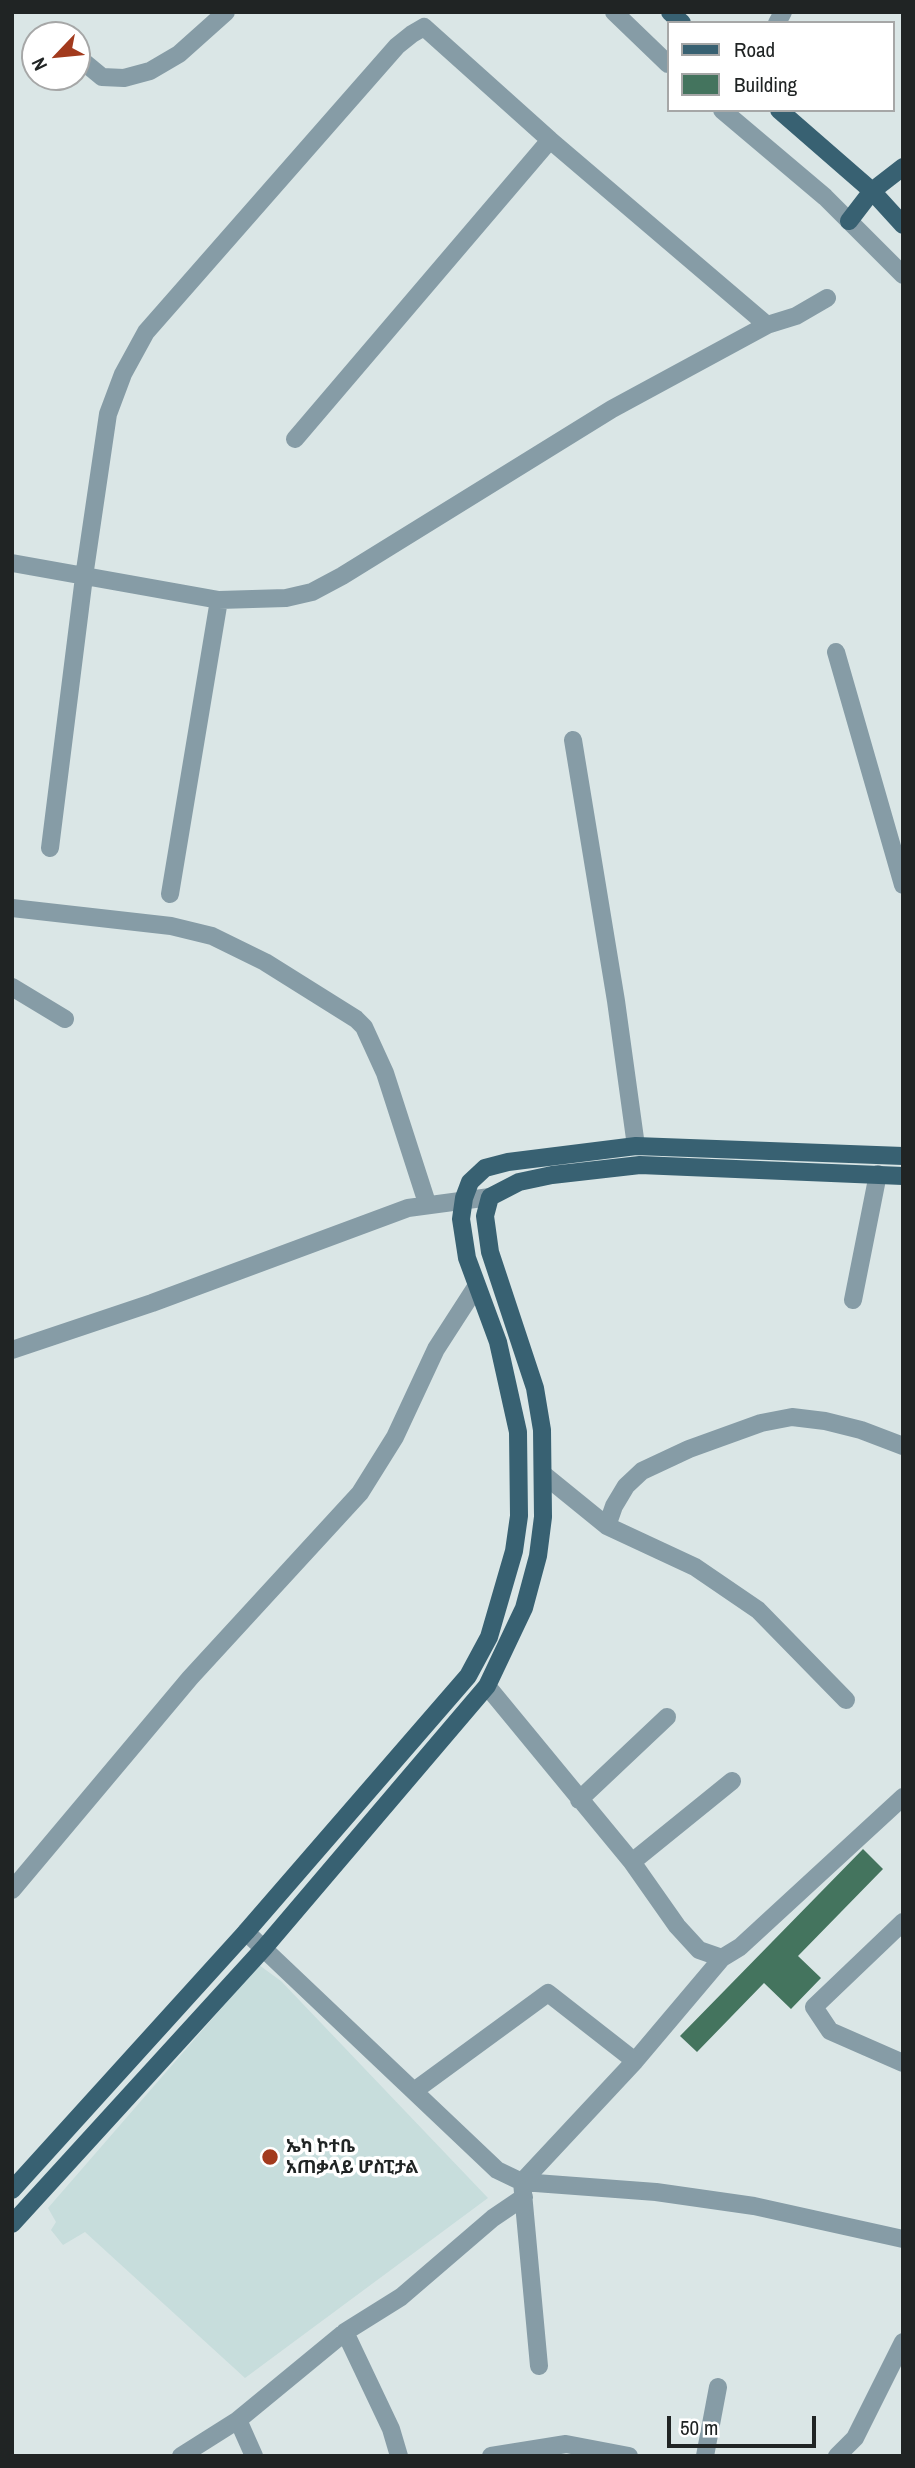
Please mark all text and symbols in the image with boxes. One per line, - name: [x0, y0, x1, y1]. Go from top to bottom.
- north arrow: [21, 21, 91, 91]
- legend: [666, 21, 894, 112]
- text: Road: [734, 35, 775, 64]
- text: N: [25, 54, 53, 75]
- text: Building: [734, 70, 797, 99]
- place label: ኤካ ኮተቤ አጠቃላይ ሆስፒታል: [286, 2136, 418, 2178]
- marker: ኤካ ኮተቤ አጠቃላይ ሆስፒታል: [260, 2147, 280, 2167]
- scale bar: [670, 2402, 819, 2446]
- text: 50 m: [680, 2413, 718, 2442]

